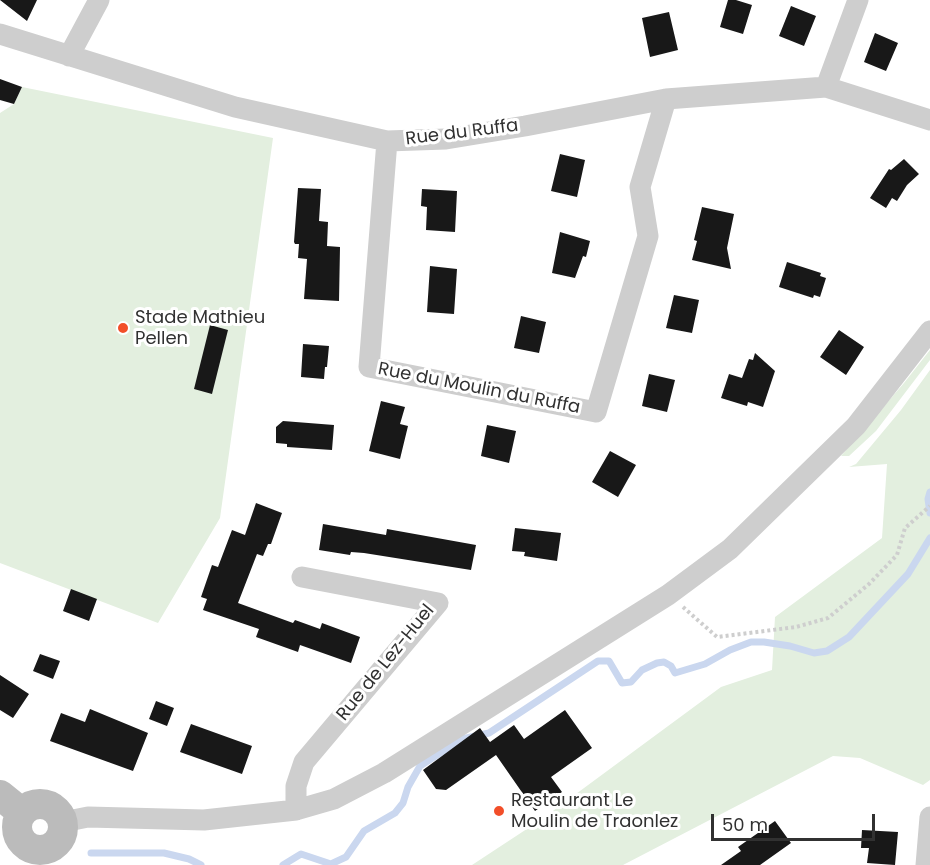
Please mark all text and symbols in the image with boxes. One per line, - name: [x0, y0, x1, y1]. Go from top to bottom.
- street label: Rue du Ruffa: [404, 115, 520, 151]
- place label: Stade Mathieu Pellen: [135, 307, 265, 350]
- marker: Stade Mathieu Pellen: [116, 321, 130, 335]
- street label: Rue du Moulin du Ruffa: [376, 359, 582, 419]
- street label: Rue de Lez-Huel: [333, 601, 439, 725]
- place label: Restaurant Le Moulin de Traonlez: [511, 790, 678, 832]
- scale bar: [714, 802, 878, 840]
- marker: Restaurant Le Moulin de Traonlez: [492, 804, 506, 818]
- text: 50 m: [722, 812, 768, 837]

